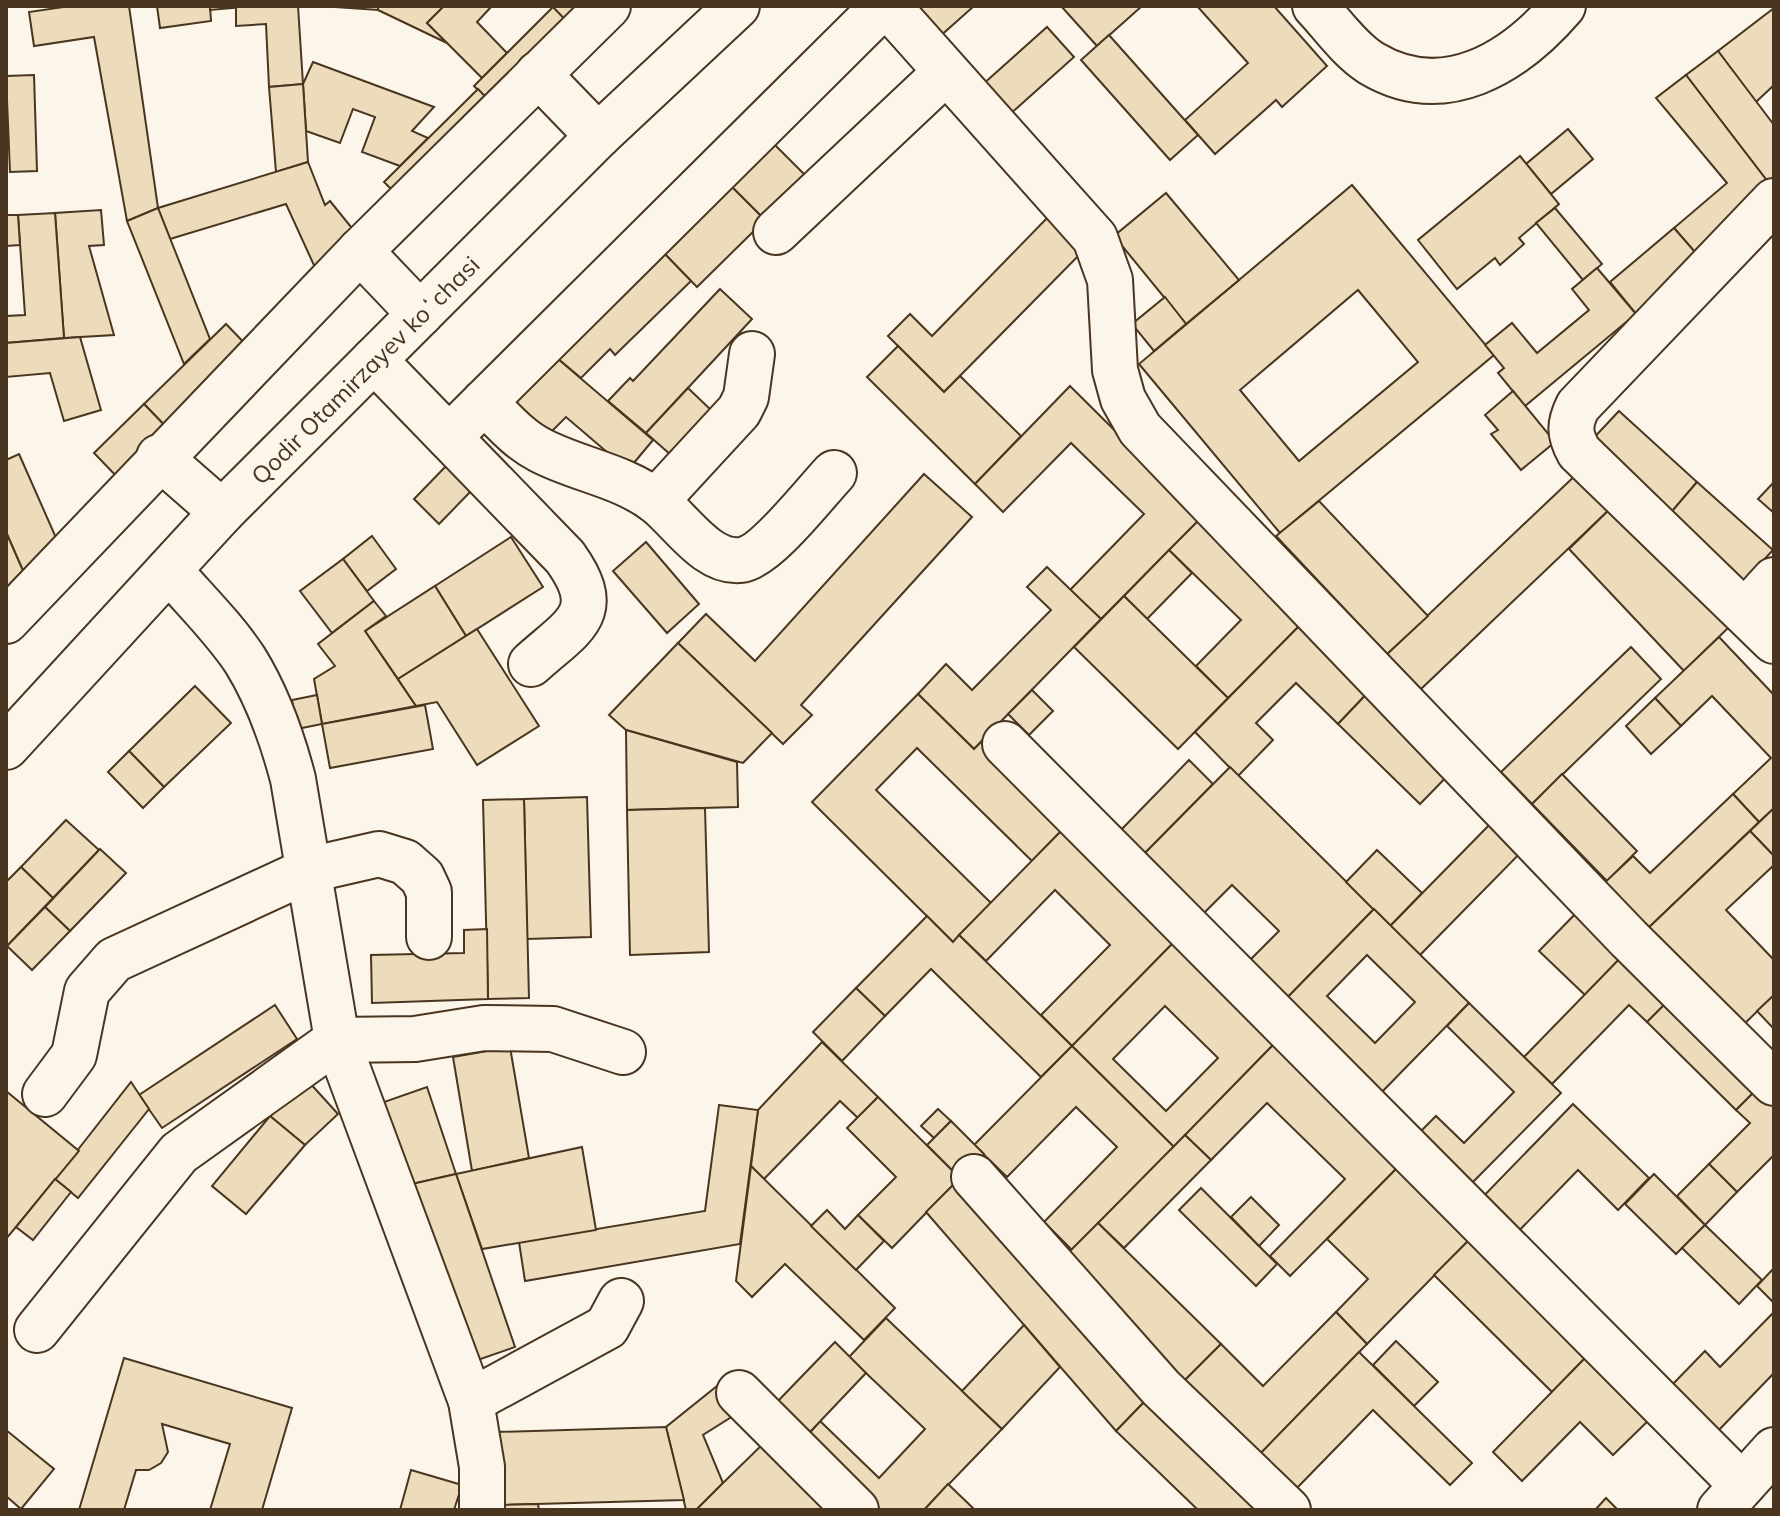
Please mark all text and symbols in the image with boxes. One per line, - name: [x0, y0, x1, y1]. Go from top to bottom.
- street label: Qodir Otamirzayev koʻchasi: [244, 249, 486, 491]

